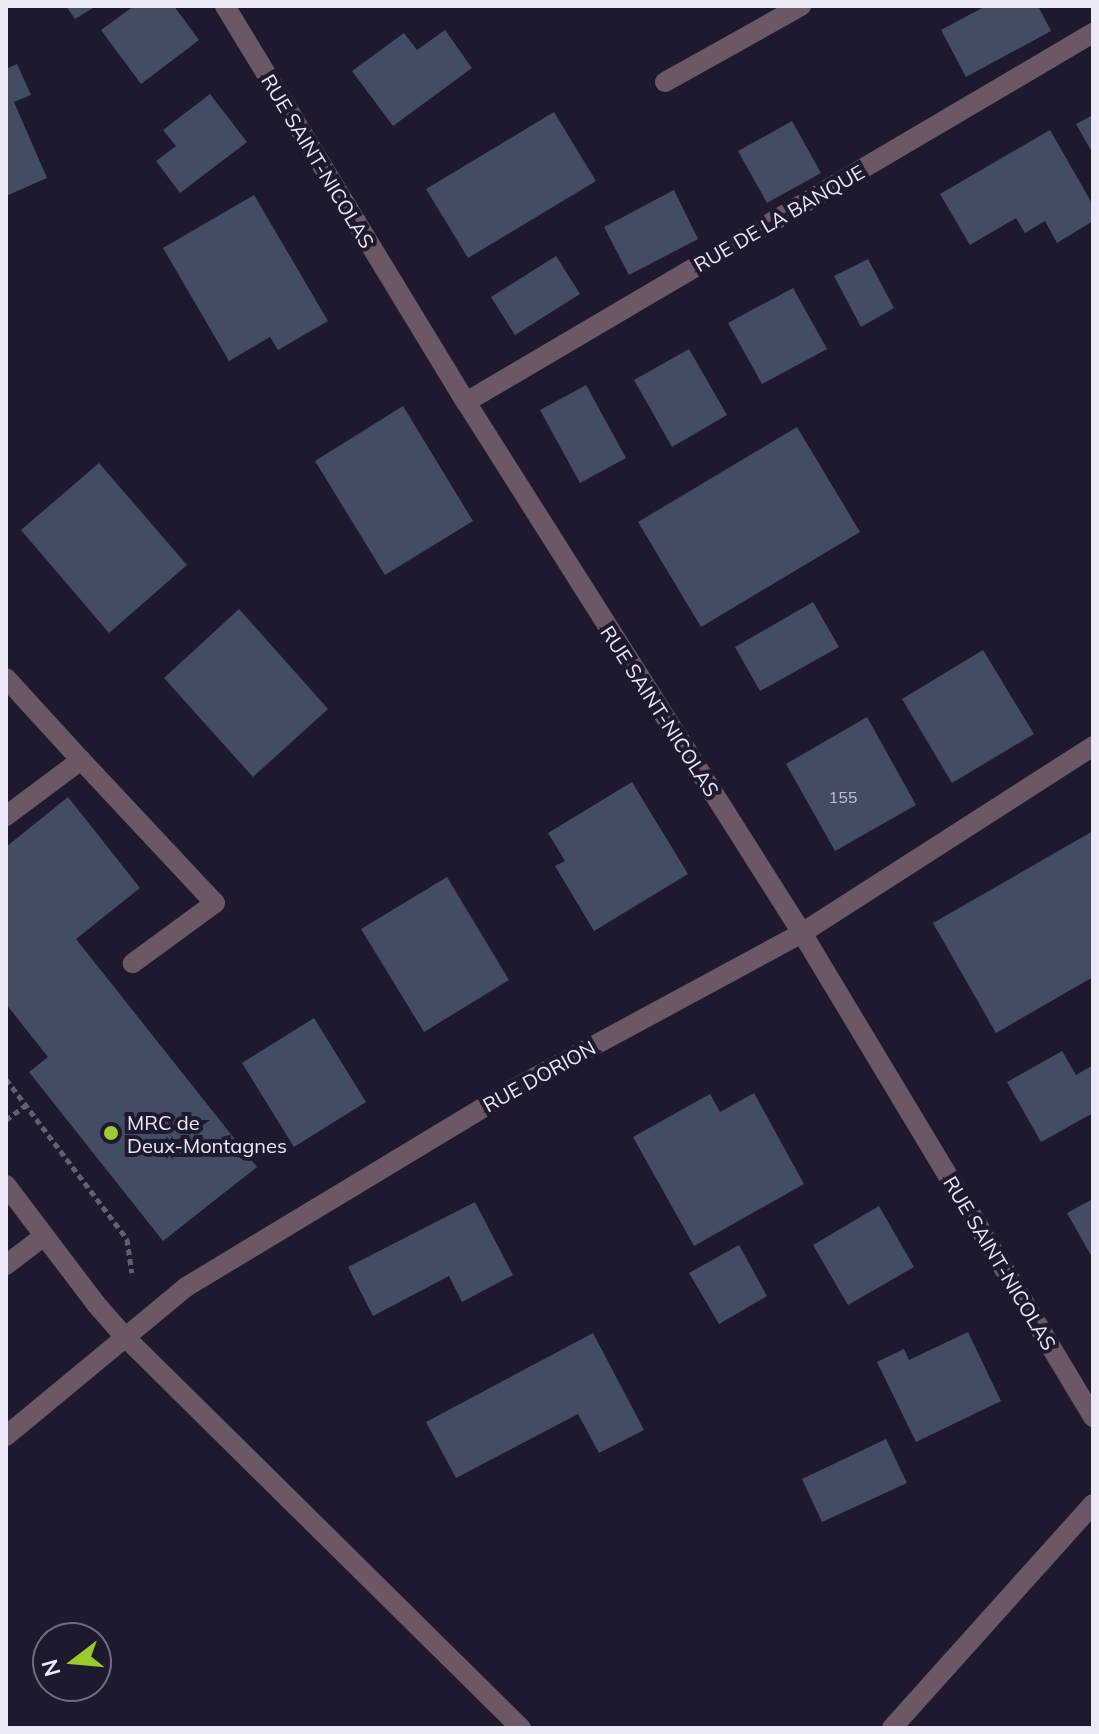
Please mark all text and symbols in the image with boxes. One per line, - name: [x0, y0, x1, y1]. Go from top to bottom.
- street label: RUE SAINT-NICOLAS: [257, 70, 379, 252]
- street label: RUE DE LA BANQUE: [690, 159, 868, 277]
- street label: RUE SAINT-NICOLAS: [596, 621, 724, 801]
- house number: 155: [829, 787, 857, 807]
- street label: RUE DORION: [478, 1035, 600, 1117]
- place label: MRC de Deux-Montagnes: [127, 1110, 287, 1157]
- marker: MRC de Deux-Montagnes: [102, 1124, 120, 1142]
- street label: RUE SAINT-NICOLAS: [939, 1172, 1061, 1354]
- north arrow: [32, 1622, 112, 1702]
- text: N: [35, 1656, 67, 1680]

